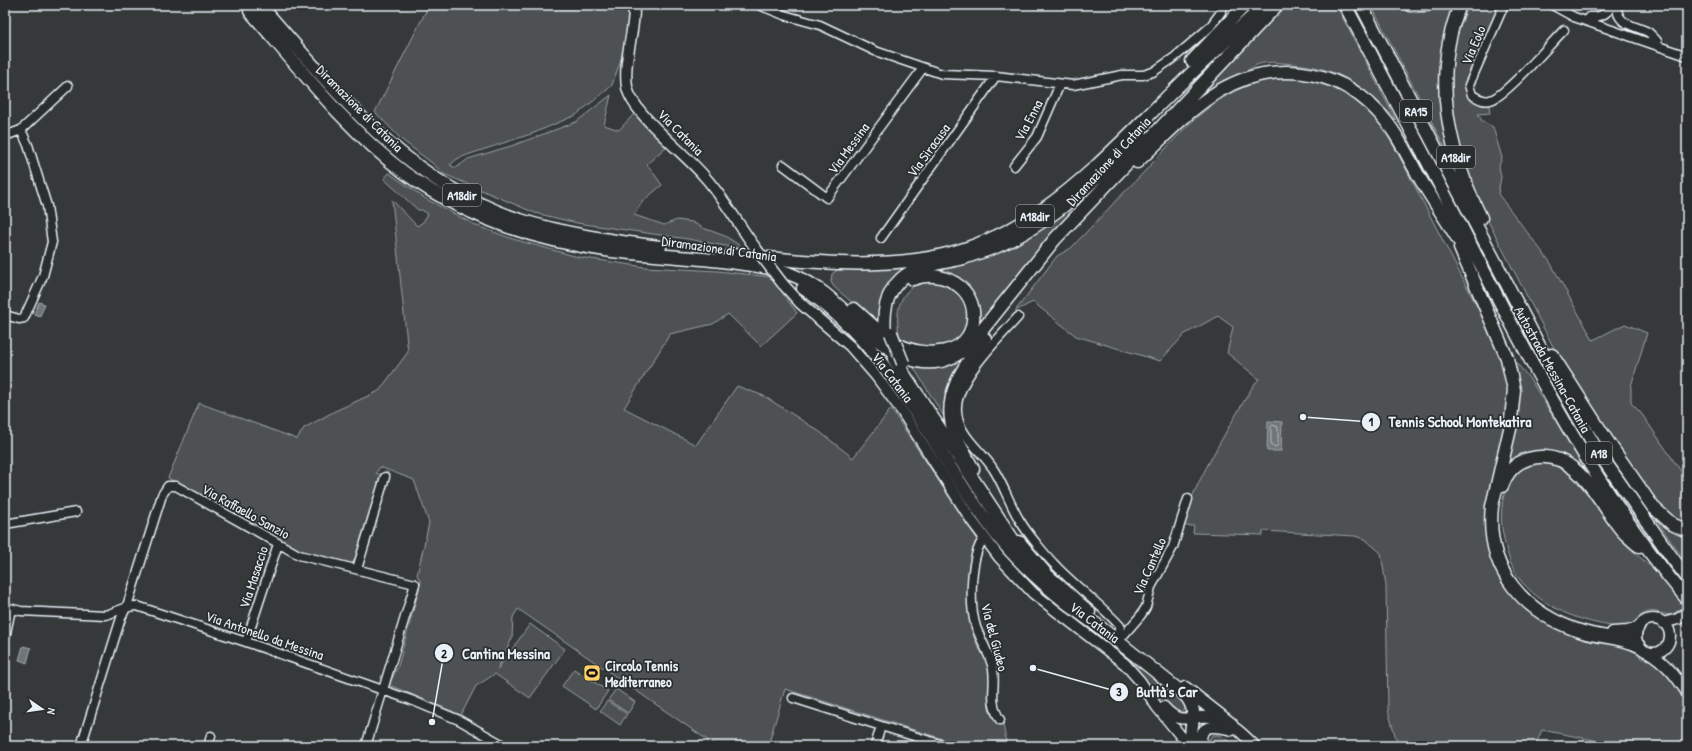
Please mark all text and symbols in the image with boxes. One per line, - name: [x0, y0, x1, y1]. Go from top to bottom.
- street label: Via Eolo: [1456, 22, 1490, 68]
- street label: Diramazione di Catania: [312, 60, 408, 156]
- street label: Via Enna: [1009, 96, 1047, 144]
- road number: RA15: [1400, 100, 1432, 122]
- street label: Via Catania: [654, 105, 709, 160]
- street label: Diramazione di Catania: [1062, 112, 1155, 210]
- street label: Via Messina: [823, 118, 873, 178]
- street label: Via Siracusa: [902, 119, 954, 181]
- road number: A18dir: [1437, 146, 1475, 168]
- road number: A18dir: [443, 184, 481, 206]
- road number: A18dir: [1016, 205, 1054, 227]
- street label: Diramazione di Catania: [660, 231, 778, 266]
- street label: Autostrada Messina-Catania: [1510, 302, 1596, 436]
- street label: Via Catania: [868, 348, 918, 406]
- callout: Tennis School Montekatira: [1361, 409, 1539, 436]
- text: Tennis School Montekatira: [1388, 411, 1532, 432]
- text: 1: [1369, 413, 1374, 430]
- road number: A18: [1586, 442, 1612, 464]
- street label: Via Raffaello Sanzio: [199, 479, 294, 543]
- street label: Via Cantello: [1128, 534, 1170, 598]
- street label: Via Masaccio: [234, 543, 272, 610]
- street label: Via Catania: [1066, 597, 1124, 647]
- street label: Via del Giudeo: [977, 601, 1013, 674]
- street label: Via Antonello da Messina: [203, 606, 327, 664]
- callout: Cantina Messina: [434, 640, 558, 667]
- text: Cantina Messina: [462, 643, 550, 664]
- text: 2: [441, 645, 447, 662]
- place label: Circolo Tennis Mediterraneo: [605, 656, 679, 691]
- sports icon: Circolo Tennis Mediterraneo: [582, 663, 602, 683]
- callout: Buttà's Car: [1109, 678, 1206, 705]
- text: Buttà's Car: [1136, 681, 1198, 702]
- text: 3: [1116, 683, 1122, 700]
- north arrow: [22, 689, 62, 729]
- text: N: [44, 707, 59, 716]

